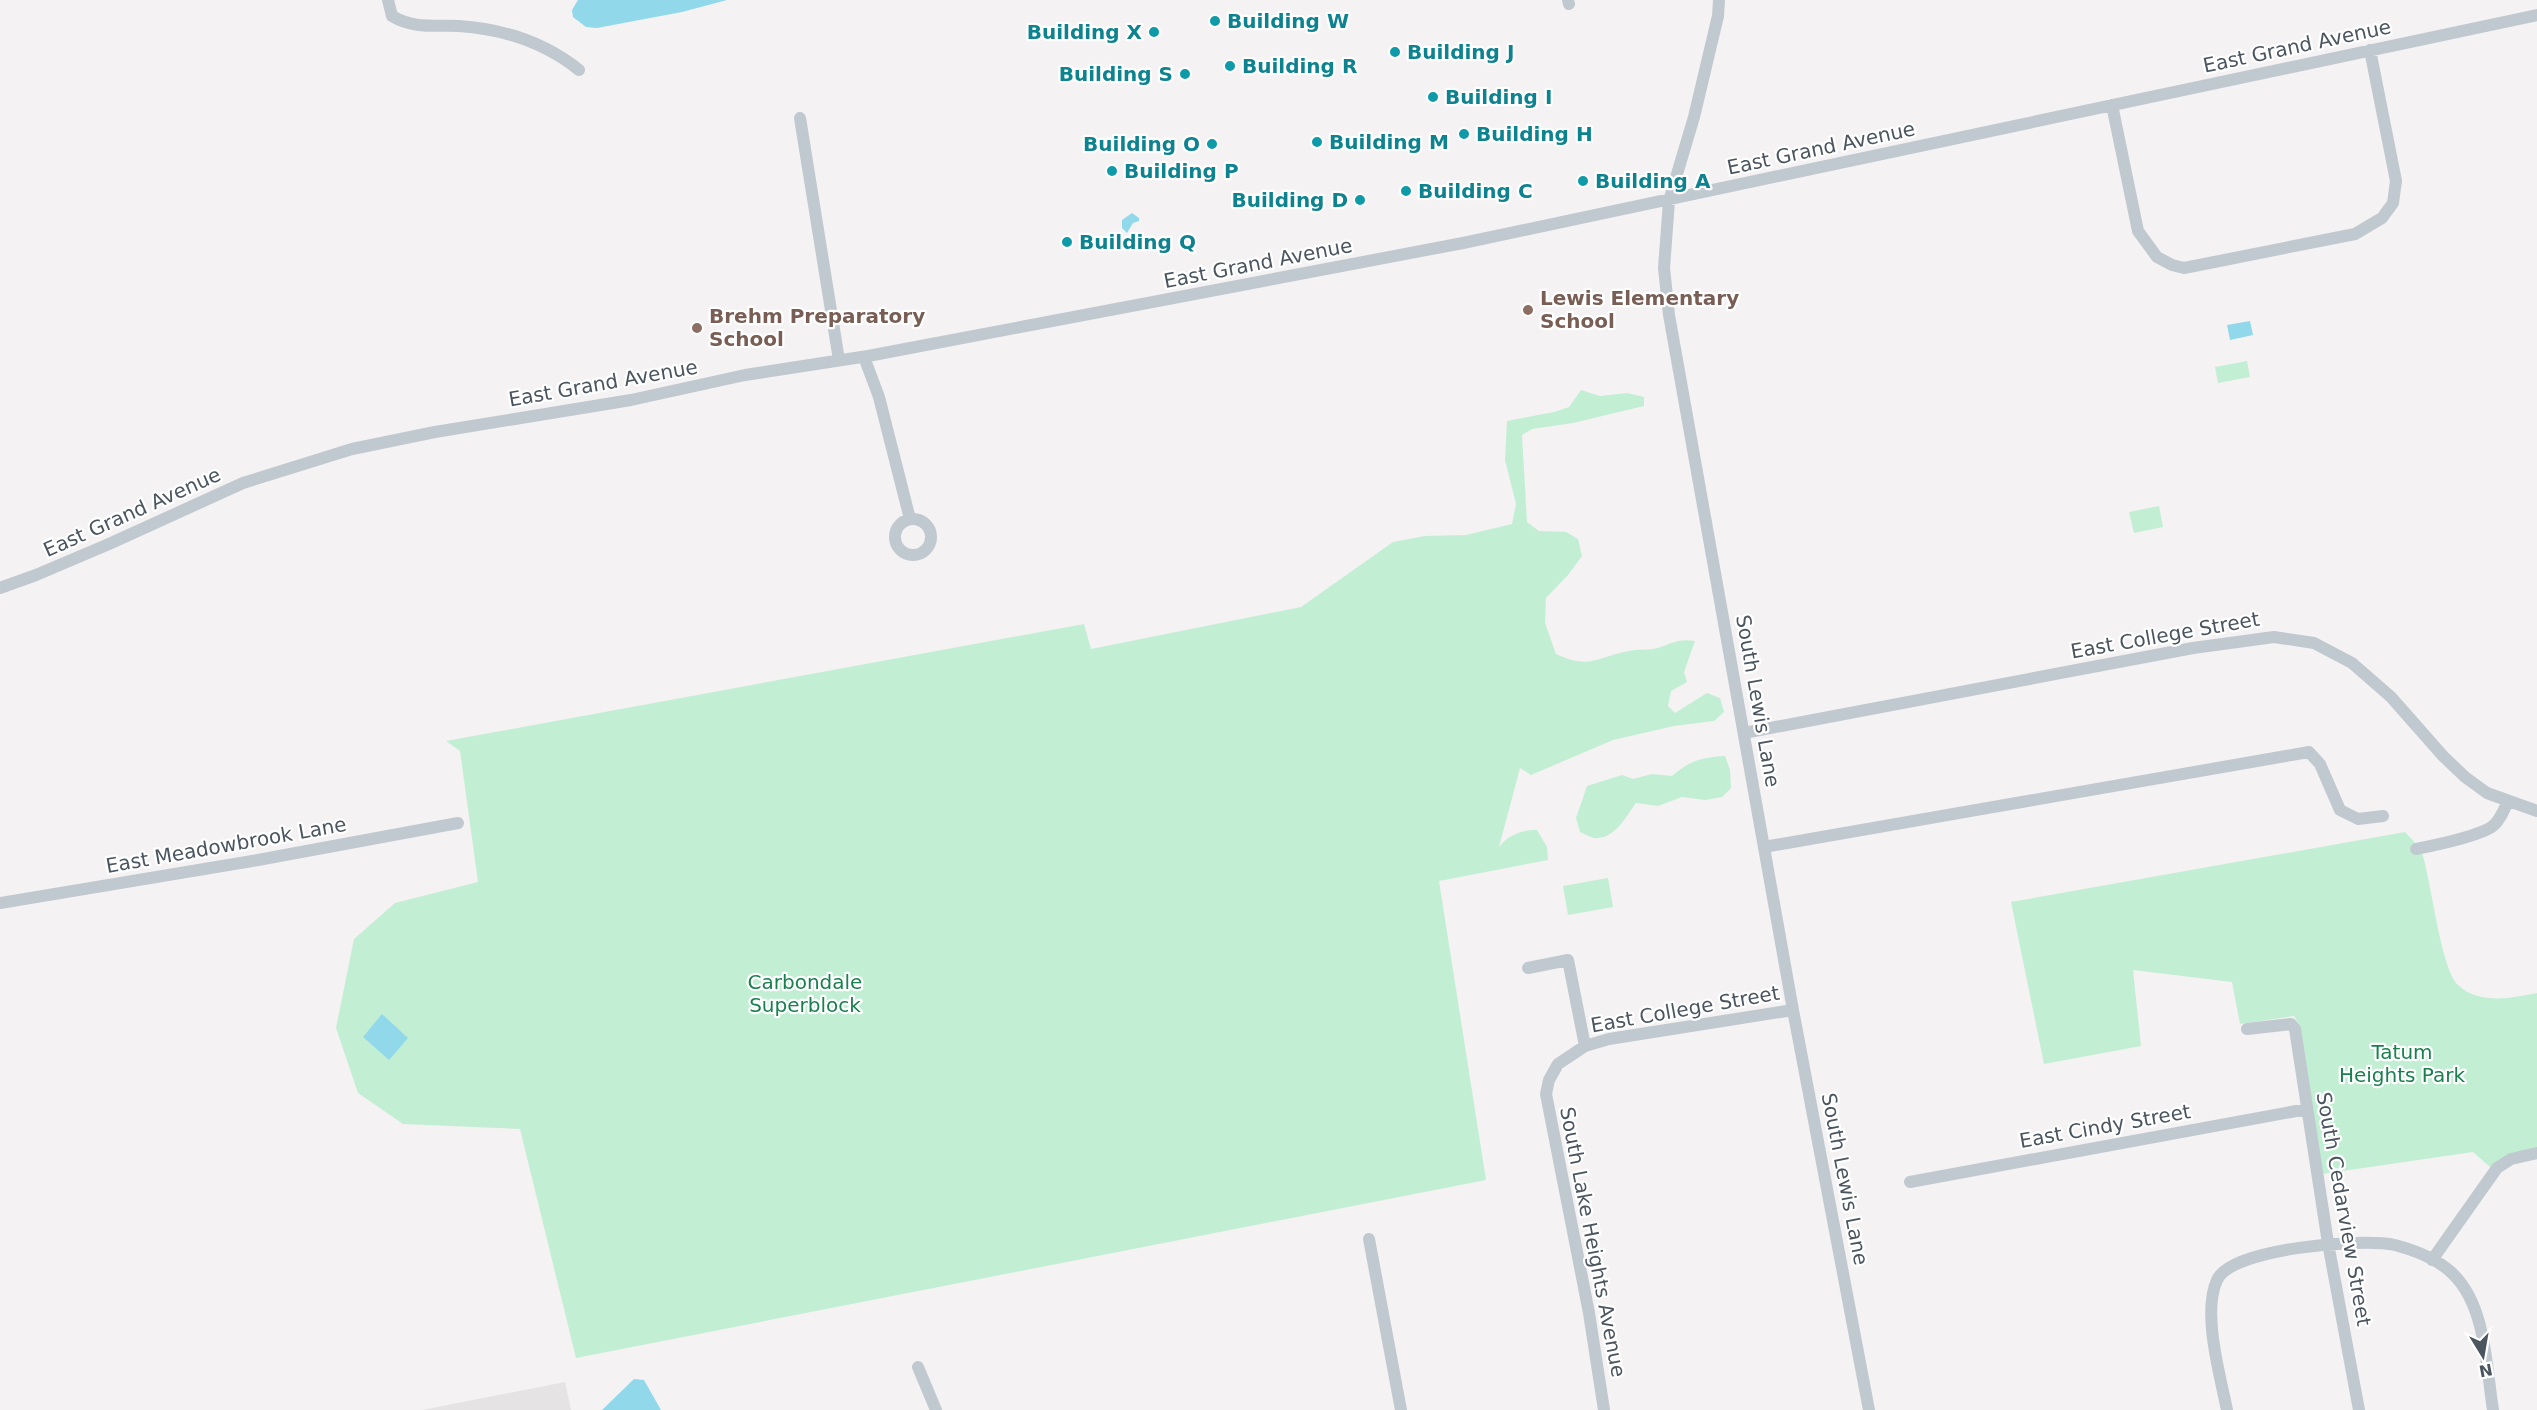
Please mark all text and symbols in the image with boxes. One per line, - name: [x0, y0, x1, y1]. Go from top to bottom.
- place label: Building W: [1227, 9, 1349, 33]
- marker: Building W: [1208, 14, 1222, 28]
- street label: East Grand Avenue: [2201, 14, 2393, 78]
- place label: Building X: [1027, 20, 1143, 44]
- marker: Building X: [1147, 25, 1161, 39]
- place label: Building J: [1407, 40, 1514, 64]
- marker: Building J: [1388, 45, 1402, 59]
- place label: Building R: [1242, 54, 1357, 78]
- marker: Building R: [1223, 59, 1237, 73]
- place label: Building S: [1059, 62, 1173, 86]
- marker: Building S: [1178, 67, 1192, 81]
- place label: Building I: [1445, 85, 1552, 109]
- marker: Building I: [1426, 90, 1440, 104]
- street label: East Grand Avenue: [1725, 116, 1917, 180]
- place label: Building H: [1476, 122, 1593, 146]
- marker: Building H: [1457, 127, 1471, 141]
- place label: Building M: [1329, 130, 1449, 154]
- place label: Building O: [1083, 132, 1200, 156]
- marker: Building M: [1310, 135, 1324, 149]
- marker: Building O: [1205, 137, 1219, 151]
- place label: Building P: [1124, 159, 1239, 183]
- marker: Building P: [1105, 164, 1119, 178]
- place label: Building A: [1595, 169, 1711, 193]
- marker: Building A: [1576, 174, 1590, 188]
- place label: Building C: [1418, 179, 1533, 203]
- marker: Building C: [1399, 184, 1413, 198]
- place label: Building D: [1232, 188, 1348, 212]
- marker: Building D: [1353, 193, 1367, 207]
- place label: Building Q: [1079, 230, 1196, 254]
- street label: East Grand Avenue: [1162, 233, 1354, 293]
- marker: Building Q: [1060, 235, 1074, 249]
- place label: Lewis Elementary School: [1540, 286, 1739, 333]
- marker: Lewis Elementary School: [1521, 303, 1535, 317]
- place label: Brehm Preparatory School: [709, 304, 925, 351]
- marker: Brehm Preparatory School: [690, 321, 704, 335]
- street label: East Grand Avenue: [507, 355, 699, 411]
- street label: East Grand Avenue: [40, 462, 224, 562]
- street label: East College Street: [2069, 607, 2261, 663]
- street label: South Lewis Lane: [1731, 613, 1785, 789]
- street label: East Meadowbrook Lane: [104, 812, 348, 878]
- park label: Carbondale Superblock: [748, 970, 862, 1017]
- street label: East College Street: [1589, 981, 1781, 1037]
- park label: Tatum Heights Park: [2339, 1040, 2465, 1087]
- street label: South Cedarview Street: [2312, 1090, 2376, 1328]
- street label: South Lewis Lane: [1817, 1091, 1873, 1267]
- street label: East Cindy Street: [2018, 1099, 2193, 1153]
- street label: South Lake Heights Avenue: [1555, 1105, 1631, 1379]
- north arrow: [2453, 1326, 2513, 1386]
- text: N: [2477, 1360, 2494, 1381]

